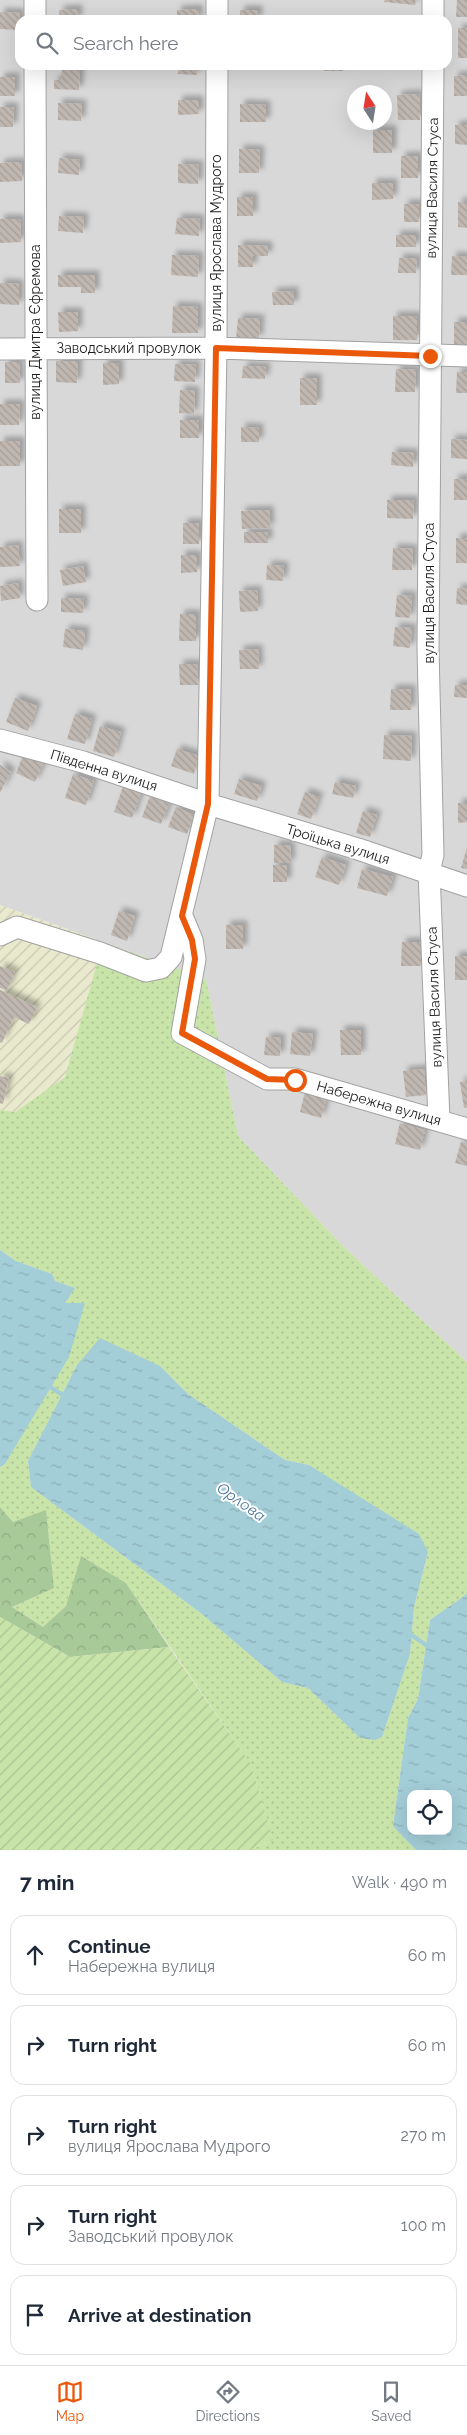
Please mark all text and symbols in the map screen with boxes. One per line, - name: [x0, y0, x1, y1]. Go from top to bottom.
- search box: [15, 15, 452, 70]
- icon: search: [33, 29, 61, 57]
- text: Search here: [73, 32, 179, 54]
- north arrow: [347, 85, 392, 130]
- street label: вулиця Василя Стуса: [423, 117, 441, 259]
- street label: вулиця Ярослава Мудрого: [208, 154, 224, 332]
- street label: вулиця Дмитра Єфремова: [27, 244, 43, 420]
- street label: Заводський провулок: [57, 340, 201, 356]
- route end: [419, 345, 442, 368]
- street label: вулиця Василя Стуса: [421, 523, 437, 663]
- street label: Південна вулиця: [49, 746, 159, 794]
- street label: Троїцька вулиця: [284, 821, 392, 867]
- street label: вулиця Василя Стуса: [424, 926, 444, 1068]
- route start: [284, 1069, 307, 1092]
- street label: Набережна вулиця: [315, 1078, 443, 1128]
- water label: Орлова: [213, 1479, 269, 1525]
- map controls: [407, 1790, 452, 1835]
- button: locate: [407, 1790, 452, 1835]
- text: 7 min: [20, 1870, 74, 1895]
- text: Walk · 490 m: [352, 1873, 447, 1892]
- text: Continue: [68, 1935, 151, 1957]
- icon: ahead: [21, 1941, 49, 1969]
- text: 60 m: [408, 1946, 446, 1965]
- text: Набережна вулиця: [68, 1957, 215, 1976]
- icon: right: [21, 2031, 49, 2059]
- text: Turn right: [68, 2034, 157, 2056]
- text: 60 m: [408, 2036, 446, 2055]
- text: Turn right: [68, 2115, 157, 2137]
- icon: right: [21, 2121, 49, 2149]
- text: 270 m: [401, 2126, 446, 2145]
- text: вулиця Ярослава Мудрого: [68, 2137, 270, 2156]
- text: Turn right: [68, 2205, 157, 2227]
- icon: right: [21, 2211, 49, 2239]
- text: 100 m: [401, 2216, 446, 2235]
- text: Заводський провулок: [68, 2227, 233, 2246]
- icon: arrive: [21, 2301, 49, 2329]
- text: Arrive at destination: [68, 2304, 252, 2326]
- tab: Map: [56, 2378, 84, 2424]
- tab: Directions: [195, 2378, 260, 2424]
- tab: Saved: [371, 2378, 411, 2424]

